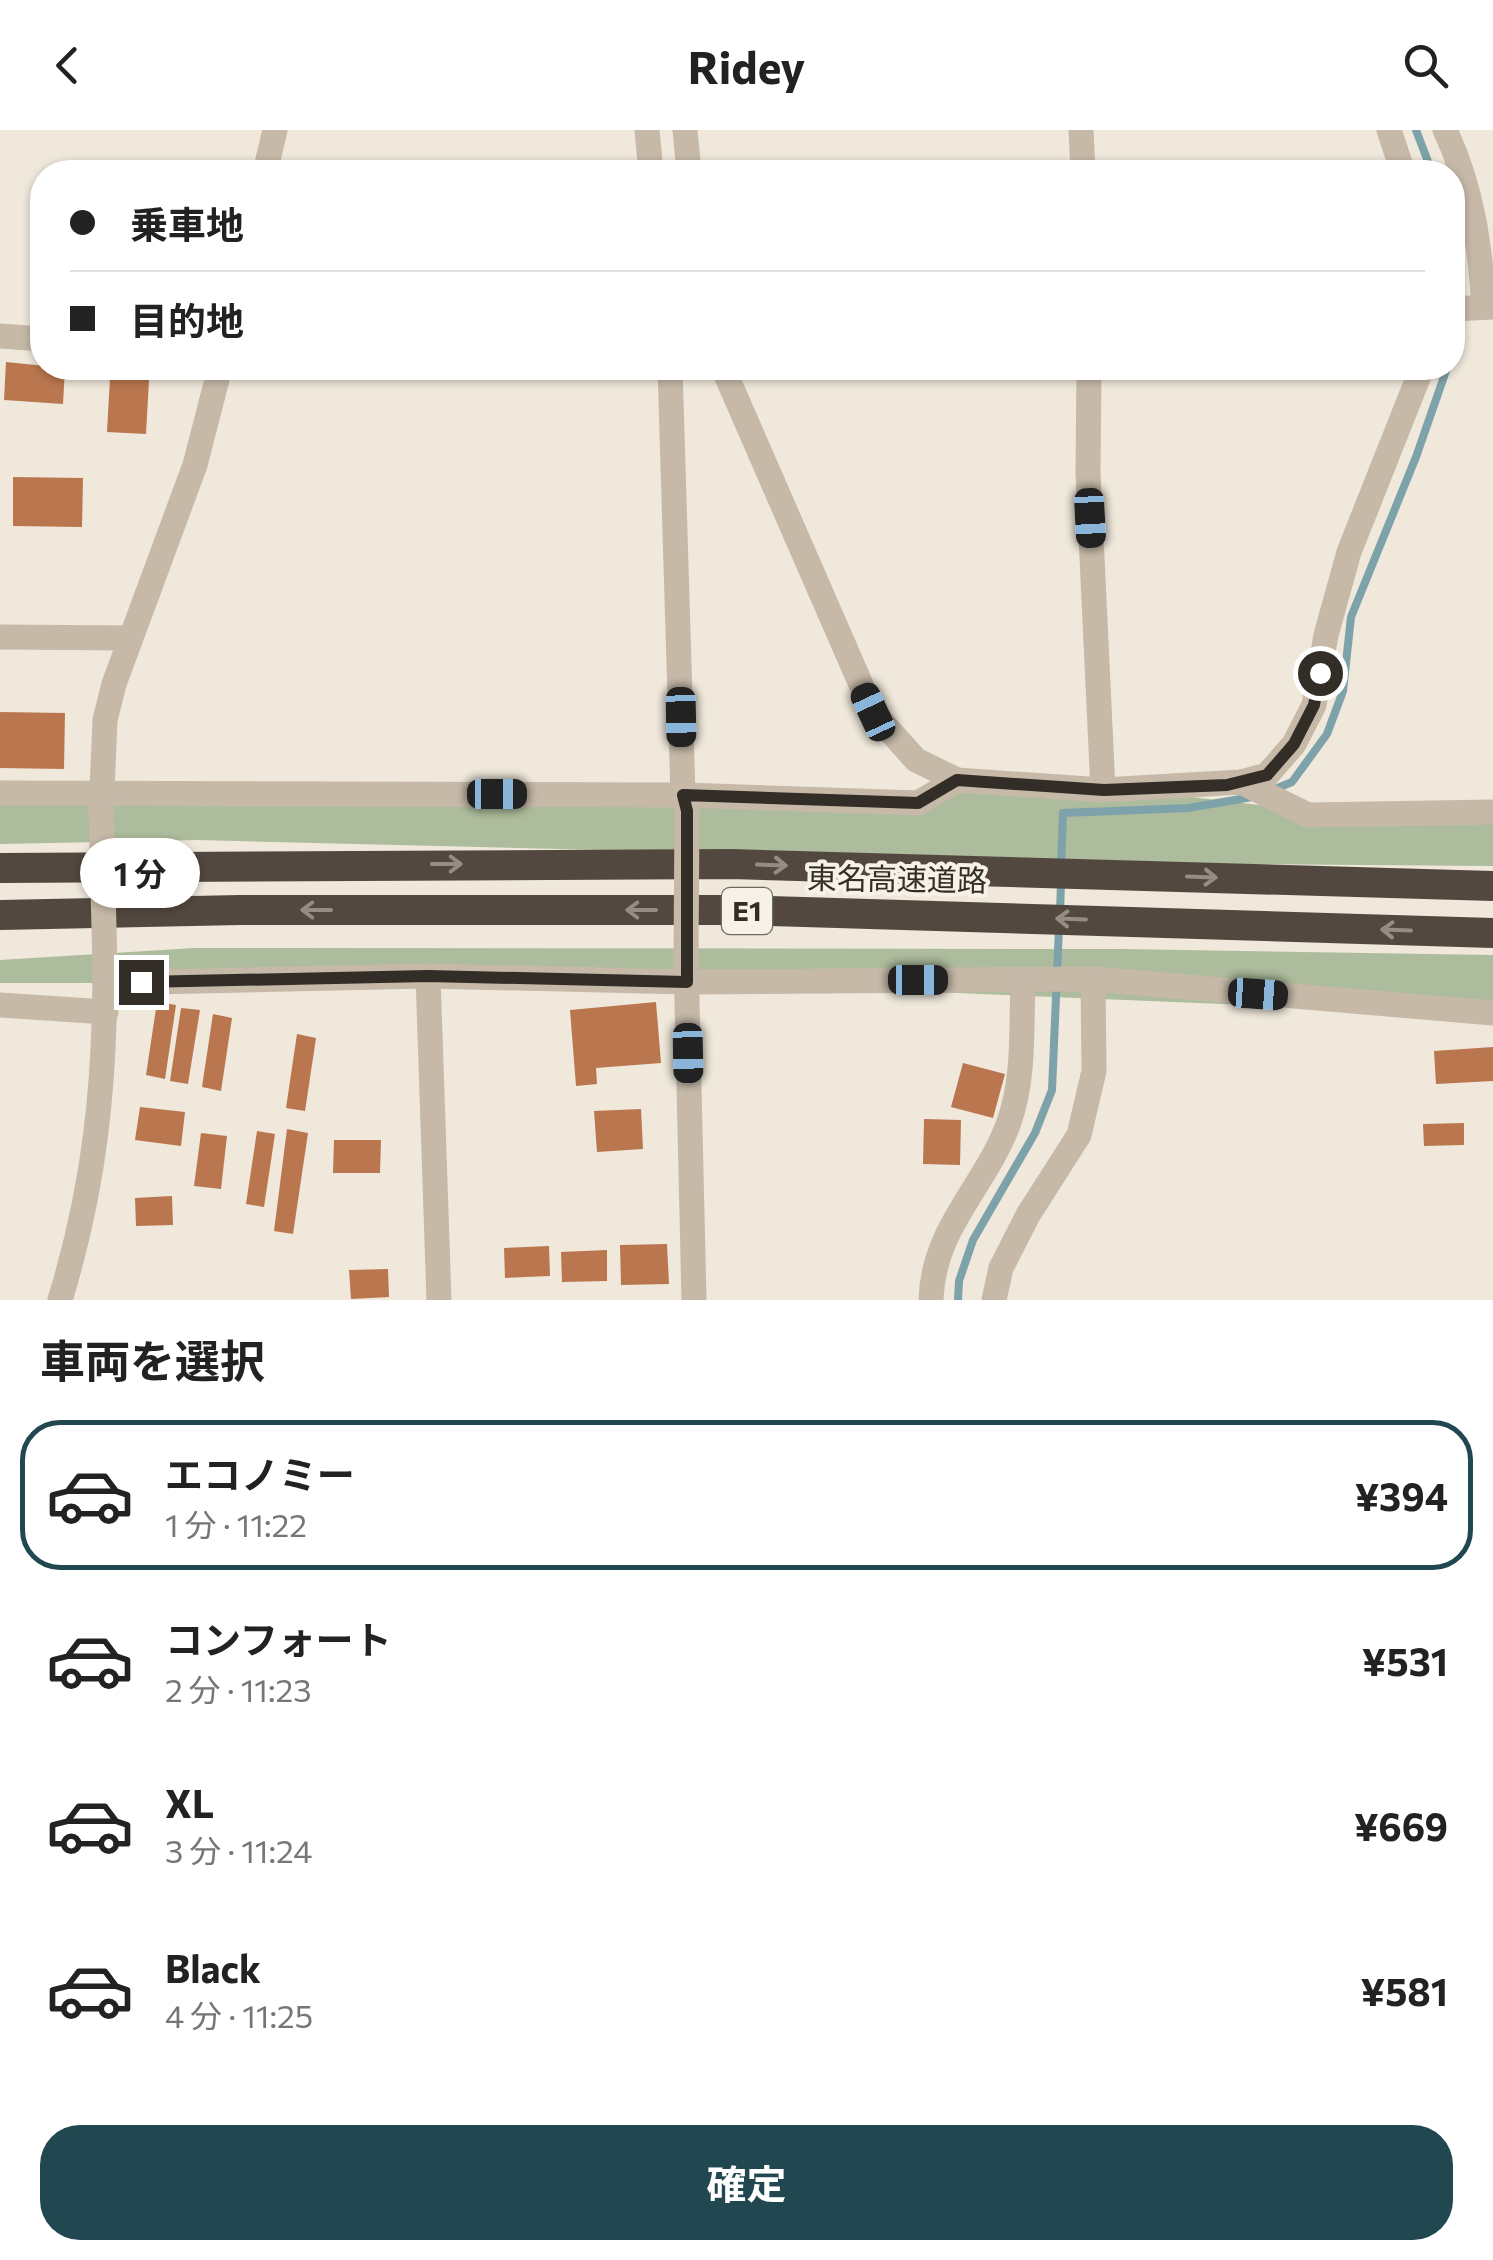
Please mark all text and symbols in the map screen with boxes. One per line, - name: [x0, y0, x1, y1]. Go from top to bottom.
- icon: back: [40, 38, 95, 93]
- text: Ridey: [688, 38, 805, 93]
- icon: search: [1398, 38, 1453, 93]
- text: 乗車地: [130, 200, 244, 247]
- text: 目的地: [130, 296, 244, 343]
- car: [1073, 487, 1107, 549]
- route start: [1298, 651, 1343, 696]
- car: [847, 678, 899, 746]
- car: [665, 687, 697, 747]
- car: [467, 779, 527, 809]
- callout: 1 分: [81, 837, 201, 907]
- text: 1 分: [114, 853, 166, 893]
- one-way arrow: [430, 854, 463, 874]
- one-way arrow: [756, 855, 788, 874]
- street label: 東名高速道路: [807, 857, 987, 898]
- one-way arrow: [1186, 868, 1218, 887]
- road number: E1: [722, 888, 772, 934]
- one-way arrow: [300, 900, 332, 920]
- one-way arrow: [625, 900, 658, 920]
- one-way arrow: [1055, 910, 1087, 929]
- one-way arrow: [1380, 920, 1412, 939]
- route end: [119, 960, 164, 1005]
- car: [888, 965, 948, 995]
- car: [1227, 977, 1289, 1011]
- car: [672, 1023, 704, 1083]
- text: 車両を選択: [40, 1332, 265, 1387]
- icon: car: [45, 1450, 135, 1540]
- text: エコノミー: [165, 1450, 355, 1497]
- text: ¥394: [1355, 1472, 1448, 1519]
- text: 1 分 · 11:22: [165, 1504, 307, 1544]
- icon: car: [45, 1615, 135, 1705]
- text: コンフォート: [165, 1615, 392, 1662]
- text: ¥531: [1362, 1637, 1448, 1684]
- text: 2 分 · 11:23: [165, 1669, 312, 1709]
- text: XL: [165, 1779, 214, 1826]
- icon: car: [45, 1780, 135, 1870]
- text: ¥669: [1354, 1802, 1448, 1849]
- text: 3 分 · 11:24: [165, 1830, 313, 1870]
- text: Black: [165, 1944, 261, 1991]
- icon: car: [45, 1945, 135, 2035]
- text: ¥581: [1360, 1967, 1448, 2014]
- text: 4 分 · 11:25: [165, 1995, 313, 2035]
- button: 確定: [40, 2125, 1453, 2240]

